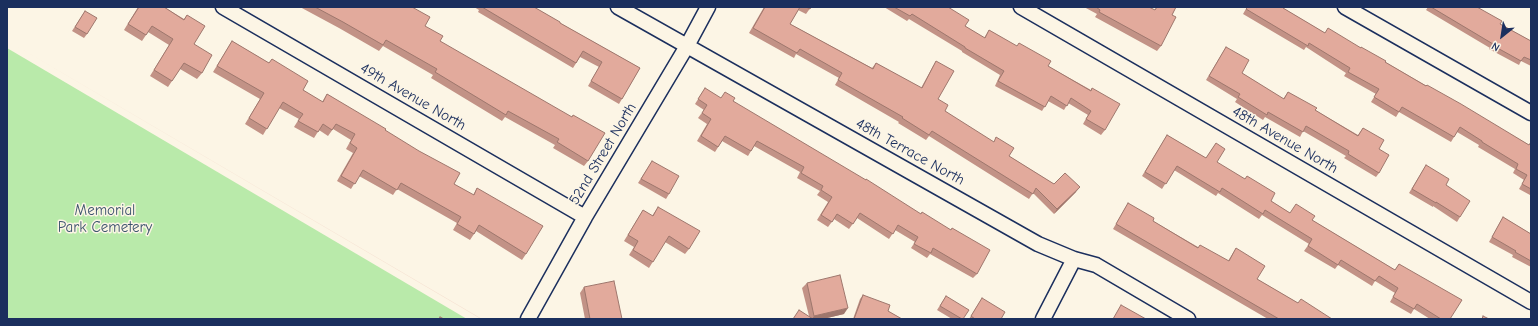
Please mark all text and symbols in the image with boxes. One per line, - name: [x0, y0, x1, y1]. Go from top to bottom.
- north arrow: [1482, 16, 1522, 56]
- text: N: [1489, 39, 1502, 54]
- street label: 49th Avenue North: [357, 59, 469, 135]
- street label: 52nd Street North: [565, 100, 641, 208]
- street label: 48th Avenue North: [1229, 102, 1341, 178]
- street label: 48th Terrace North: [852, 115, 968, 189]
- park label: Memorial Park Cemetery: [58, 202, 152, 237]

